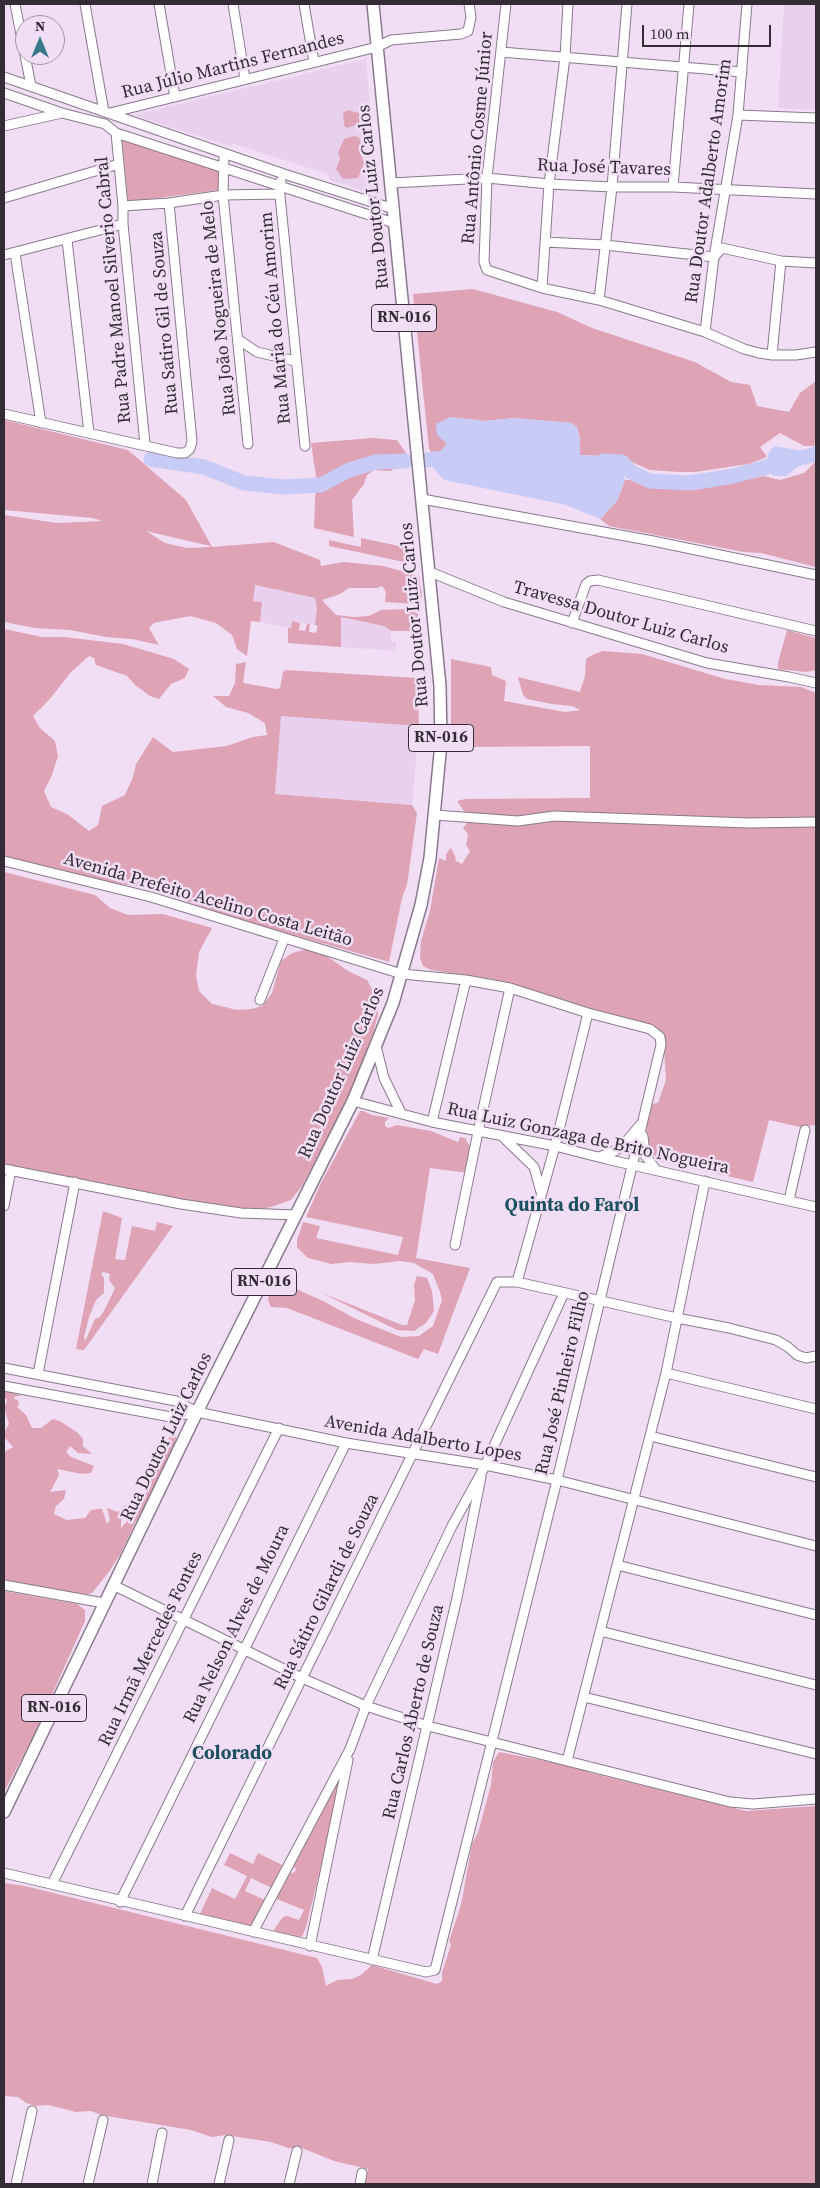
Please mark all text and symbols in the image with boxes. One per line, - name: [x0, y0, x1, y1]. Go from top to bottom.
- north arrow: [15, 15, 65, 65]
- scale bar: [645, 15, 774, 47]
- text: N: [35, 16, 45, 36]
- text: 100 m: [650, 23, 690, 44]
- street label: Rua Júlio Martins Fernandes: [120, 28, 346, 104]
- street label: Rua Antônio Cosme Júnior: [458, 31, 498, 245]
- street label: Rua Doutor Adalberto Amorim: [681, 57, 737, 305]
- street label: Rua Doutor Luiz Carlos: [354, 104, 394, 290]
- street label: Rua José Tavares: [537, 155, 671, 181]
- street label: Rua Padre Manoel Silverio Cabral: [92, 156, 136, 424]
- street label: Rua João Nogueira de Melo: [197, 199, 241, 417]
- street label: Rua Maria do Céu Amorim: [256, 211, 296, 425]
- street label: Rua Satiro Gil de Souza: [146, 230, 184, 416]
- road number: RN-016: [372, 304, 436, 332]
- street label: Rua Doutor Luiz Carlos: [396, 522, 434, 708]
- street label: Travessa Doutor Luiz Carlos: [511, 577, 731, 659]
- road number: RN-016: [408, 724, 474, 751]
- street label: Avenida Prefeito Acelino Costa Leitão: [61, 848, 355, 952]
- street label: Rua Doutor Luiz Carlos: [294, 984, 390, 1162]
- street label: Rua Luiz Gonzaga de Brito Nogueira: [445, 1099, 731, 1179]
- district label: Quinta do Farol: [505, 1195, 639, 1217]
- road number: RN-016: [232, 1268, 296, 1295]
- street label: Rua José Pinheiro Filho: [531, 1289, 595, 1477]
- street label: Rua Doutor Luiz Carlos: [117, 1349, 217, 1525]
- street label: Avenida Adalberto Lopes: [323, 1411, 523, 1467]
- street label: Rua Sátiro Gilardi de Souza: [270, 1490, 384, 1694]
- street label: Rua Nelson Alves de Moura: [179, 1521, 295, 1727]
- street label: Rua Irmã Mercedes Fontes: [94, 1548, 208, 1750]
- street label: Rua Carlos Aberto de Souza: [379, 1602, 449, 1822]
- road number: RN-016: [22, 1695, 86, 1722]
- district label: Colorado: [192, 1743, 272, 1765]

